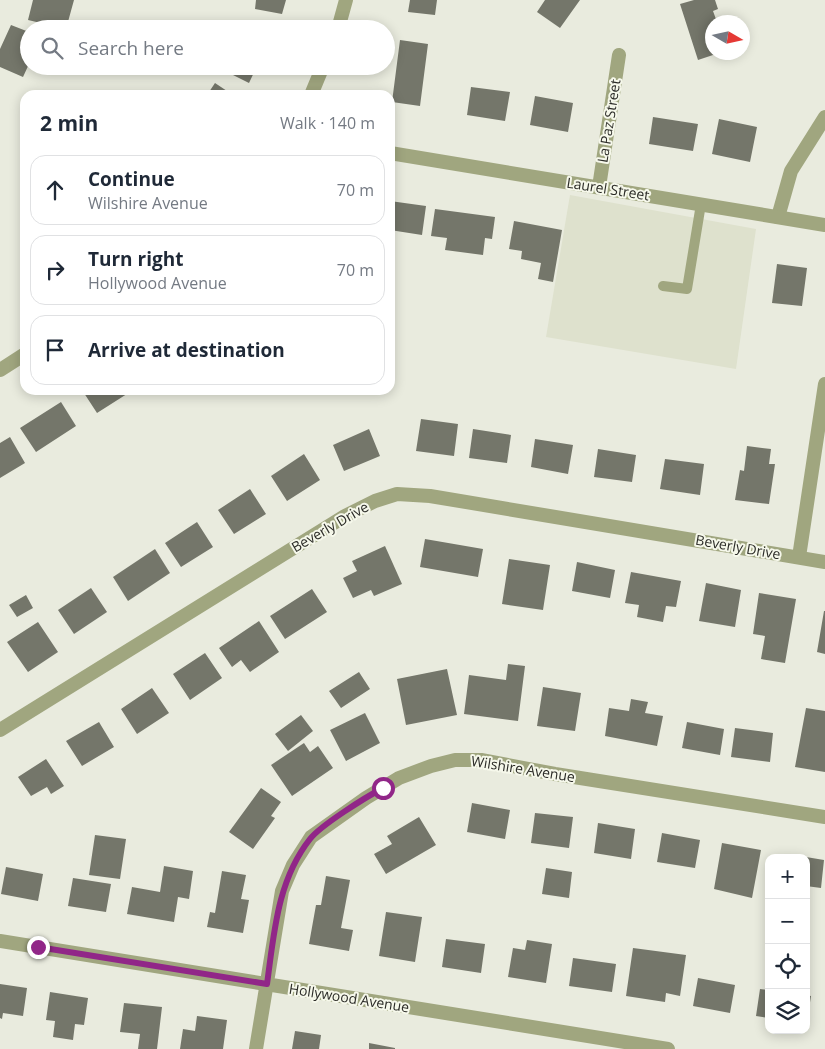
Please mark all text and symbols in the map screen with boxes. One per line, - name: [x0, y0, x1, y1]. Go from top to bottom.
- north arrow: [705, 15, 750, 60]
- search box: [20, 20, 395, 75]
- icon: search: [38, 34, 66, 62]
- text: Search here: [78, 35, 184, 61]
- street label: La Paz Street: [593, 78, 624, 164]
- text: 2 min: [40, 109, 98, 137]
- text: Walk · 140 m: [280, 112, 375, 134]
- text: Continue: [88, 166, 175, 192]
- street label: Laurel Street: [565, 173, 651, 204]
- icon: ahead: [41, 176, 69, 204]
- text: 70 m: [337, 179, 374, 201]
- text: Wilshire Avenue: [88, 192, 208, 214]
- text: Turn right: [88, 246, 183, 272]
- icon: right: [41, 256, 69, 284]
- text: 70 m: [337, 259, 374, 281]
- text: Hollywood Avenue: [88, 272, 227, 294]
- icon: arrive: [41, 336, 69, 364]
- text: Arrive at destination: [88, 337, 285, 363]
- street label: Beverly Drive: [288, 497, 372, 556]
- street label: Beverly Drive: [694, 530, 782, 563]
- street label: Wilshire Avenue: [470, 751, 576, 786]
- route start: [372, 777, 395, 800]
- map controls: [765, 854, 810, 1034]
- button: +: [765, 854, 810, 899]
- button: −: [765, 899, 810, 944]
- route end: [27, 936, 50, 959]
- button: locate: [765, 944, 810, 989]
- street label: Hollywood Avenue: [288, 979, 411, 1016]
- button: layers: [765, 989, 810, 1034]

